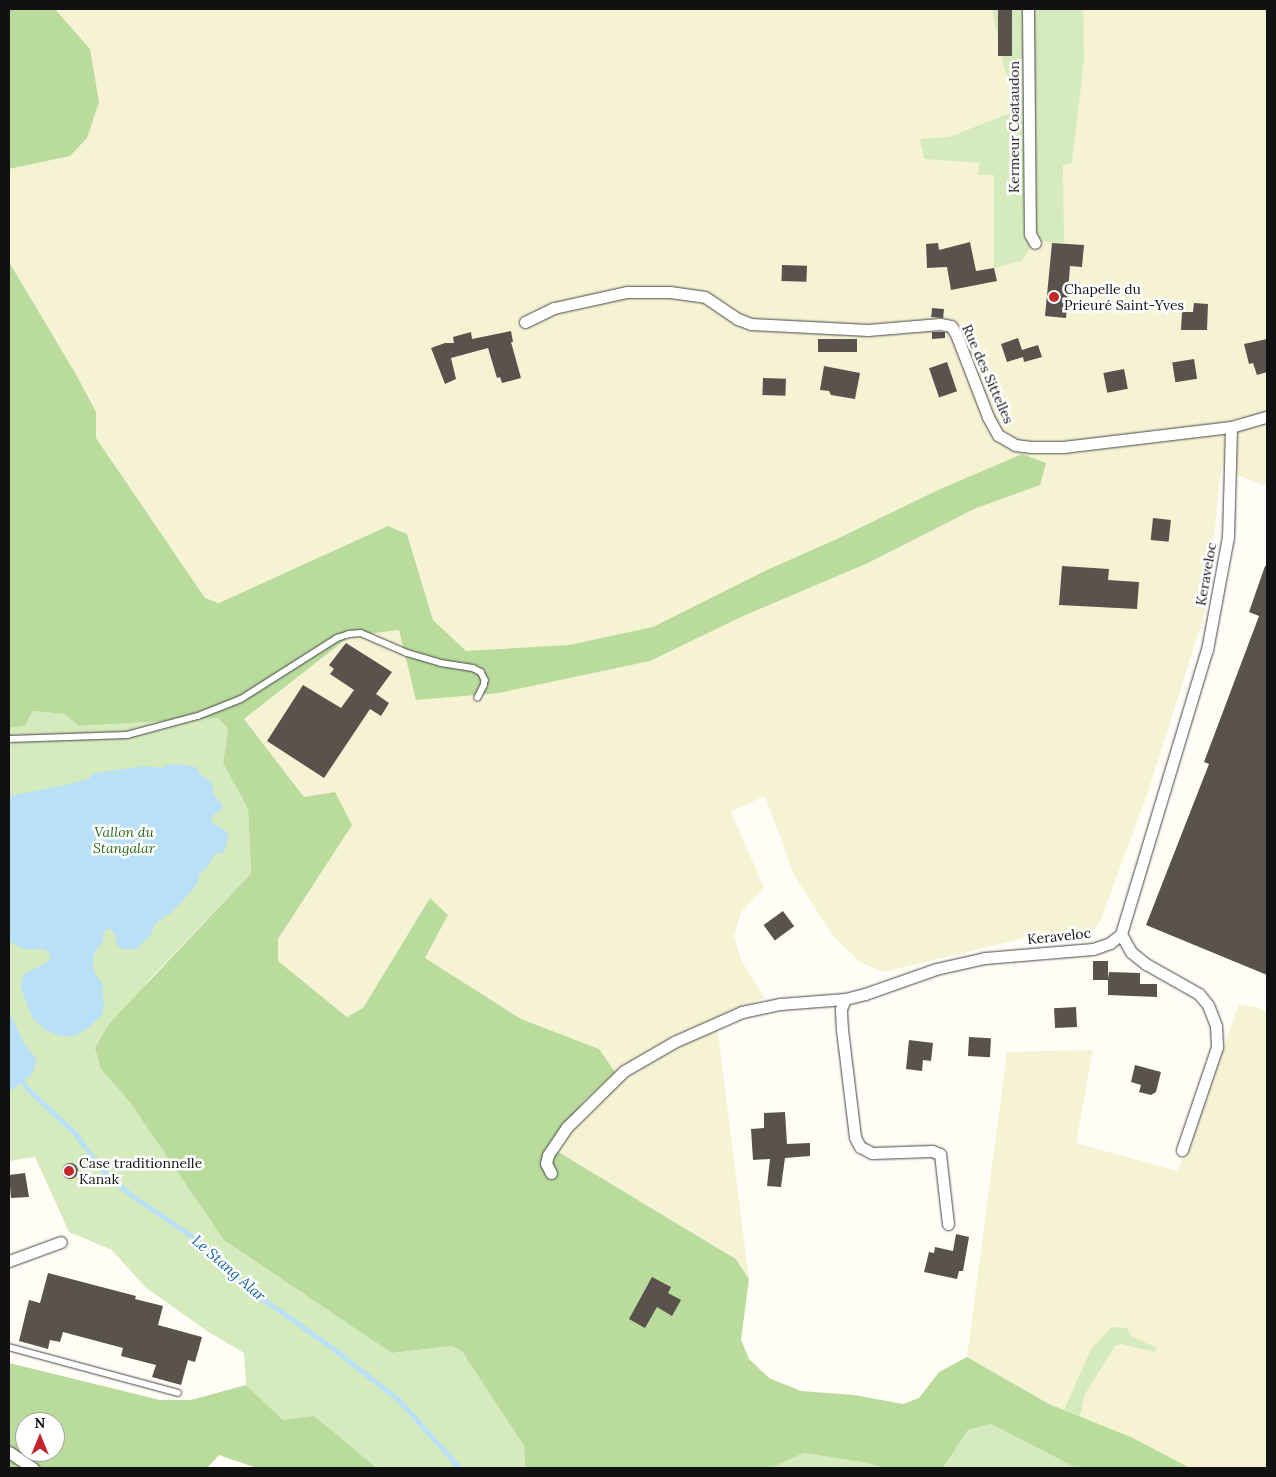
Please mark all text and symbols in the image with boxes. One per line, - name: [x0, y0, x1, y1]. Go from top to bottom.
- street label: Kermeur Coataudon: [1006, 61, 1022, 193]
- place label: Chapelle du Prieuré Saint-Yves: [1064, 281, 1184, 314]
- marker: Chapelle du Prieuré Saint-Yves: [1048, 291, 1060, 303]
- street label: Rue des Sittelles: [959, 322, 1017, 426]
- street label: Keraveloc: [1192, 541, 1220, 607]
- park label: Vallon du Stangalar: [93, 824, 155, 856]
- street label: Keraveloc: [1026, 924, 1092, 948]
- place label: Case traditionnelle Kanak: [79, 1155, 202, 1188]
- marker: Case traditionnelle Kanak: [63, 1165, 75, 1177]
- water label: Le Stang Alar: [189, 1231, 269, 1305]
- north arrow: [15, 1412, 65, 1462]
- text: N: [35, 1414, 45, 1432]

